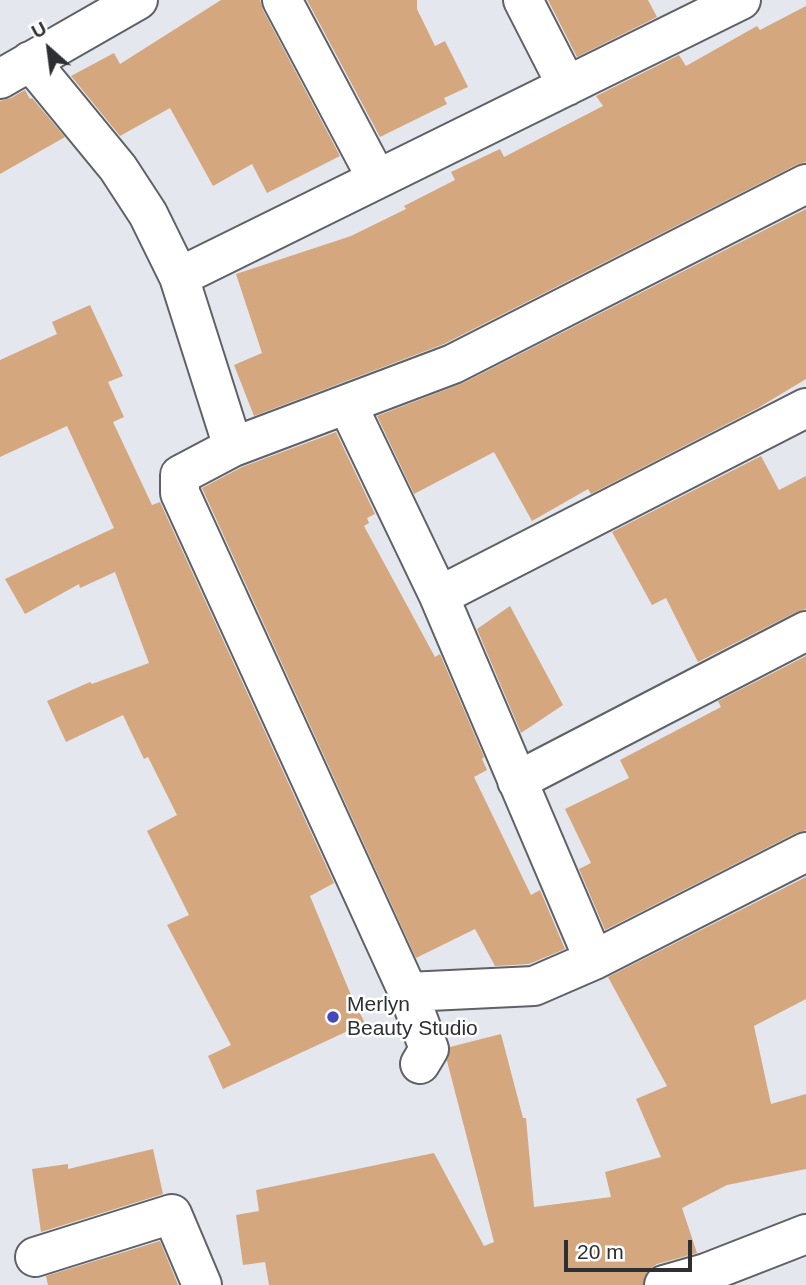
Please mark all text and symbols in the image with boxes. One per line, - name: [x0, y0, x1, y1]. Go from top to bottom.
- north arrow: [14, 14, 84, 84]
- text: U: [28, 18, 50, 43]
- place label: Merlyn Beauty Studio: [347, 992, 478, 1042]
- marker: Merlyn Beauty Studio: [325, 1009, 341, 1025]
- scale bar: [568, 1226, 696, 1270]
- text: 20 m: [577, 1240, 624, 1263]

